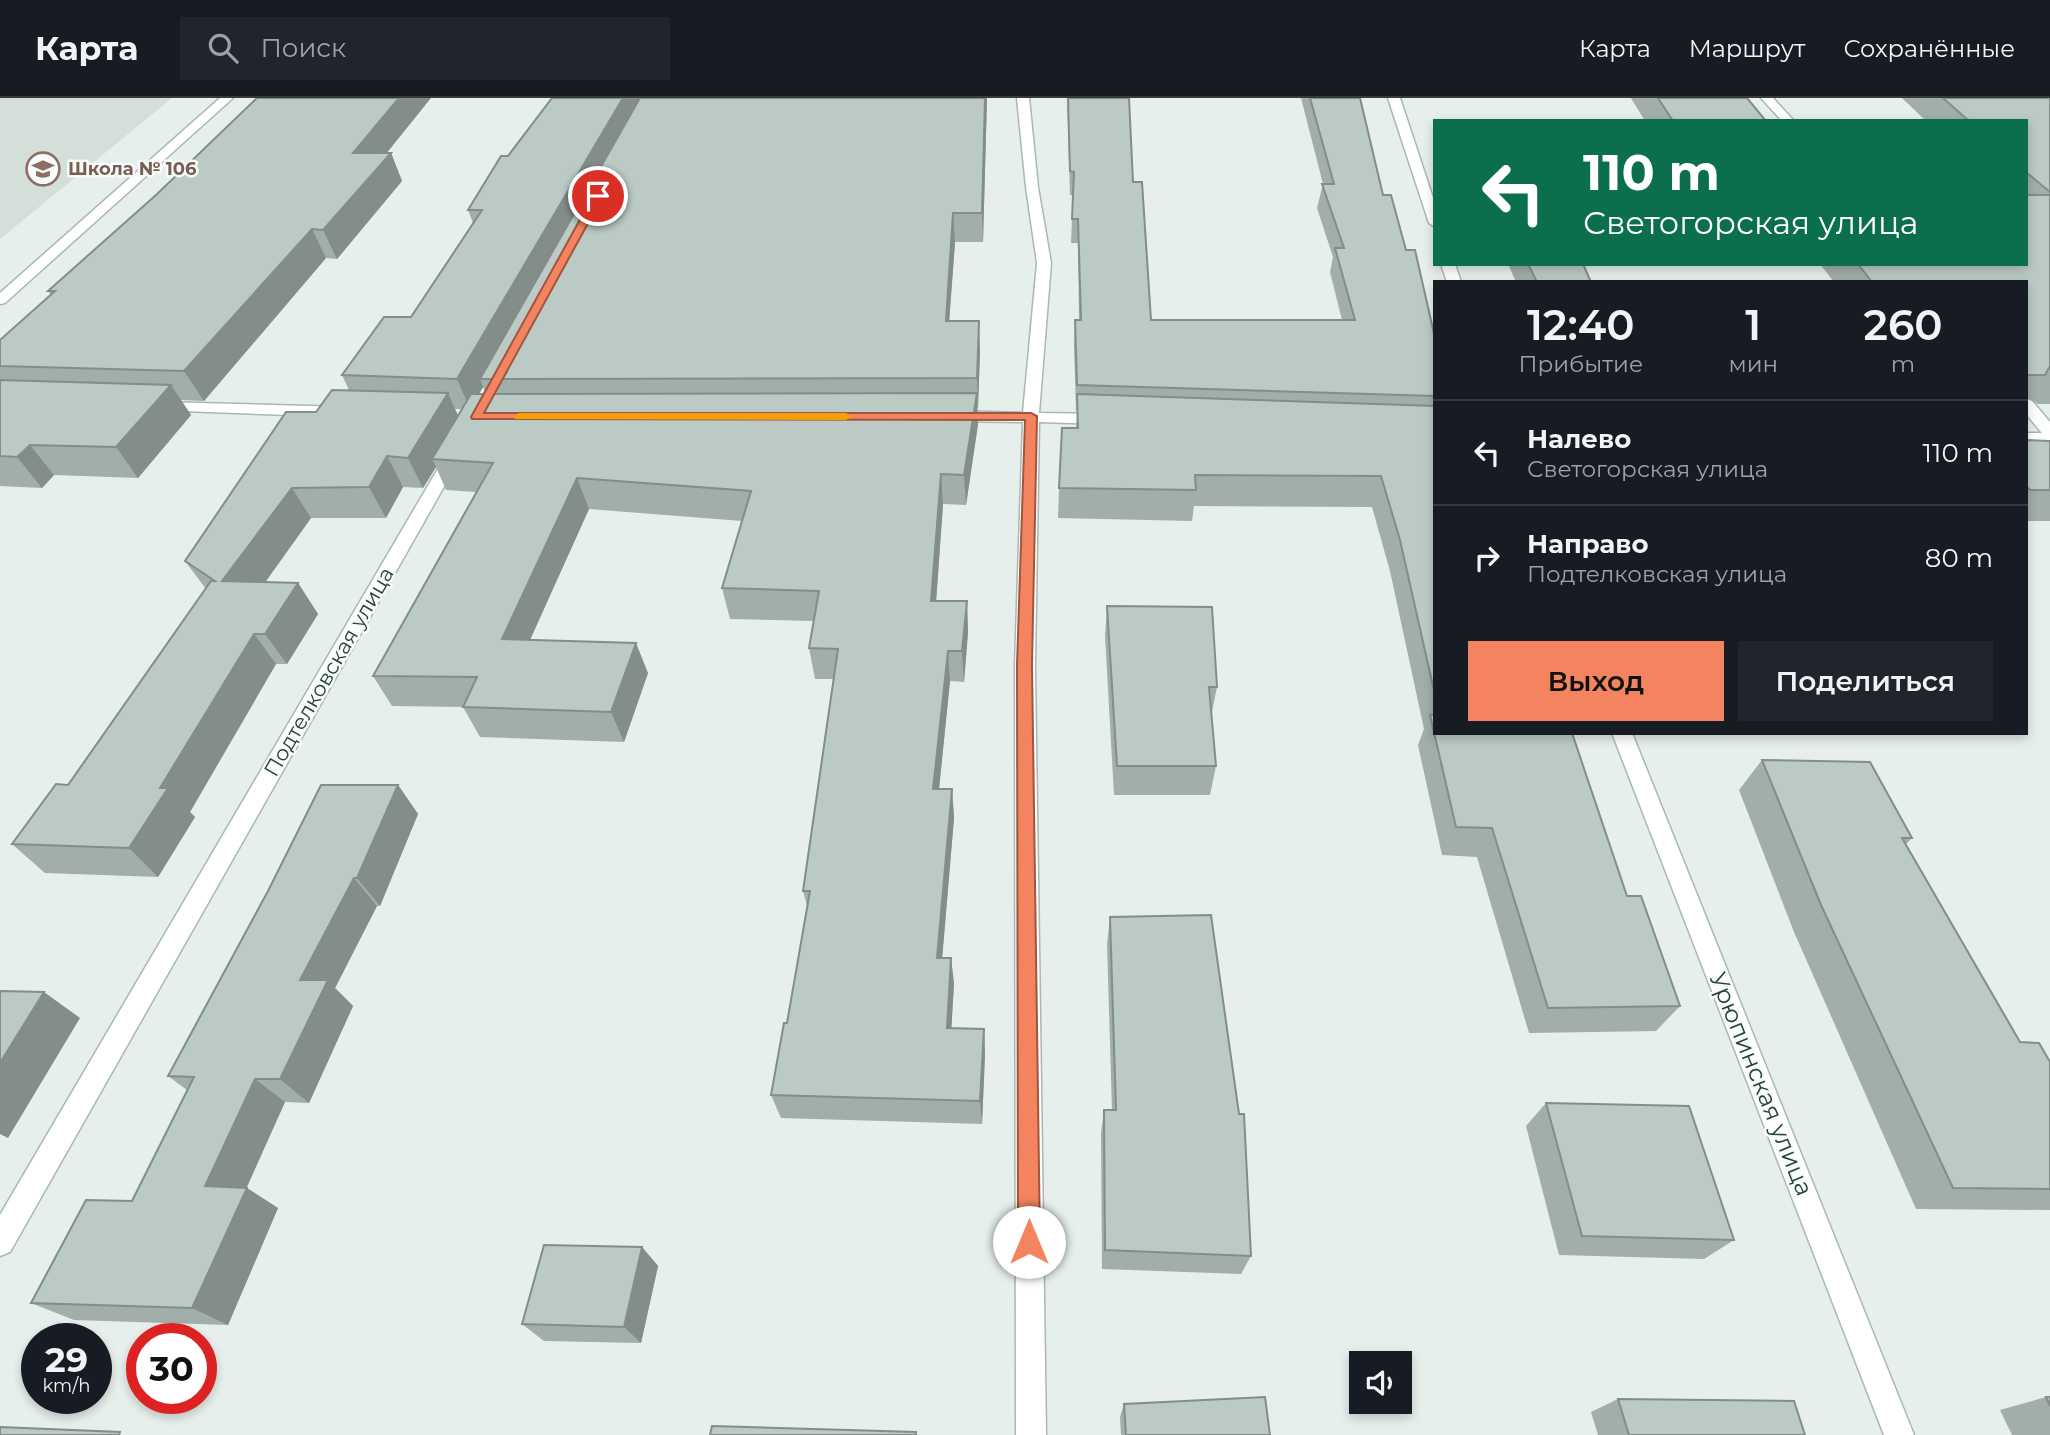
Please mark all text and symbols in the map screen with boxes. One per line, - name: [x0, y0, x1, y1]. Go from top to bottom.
- search box: [180, 17, 670, 80]
- text: Карта: [35, 28, 138, 68]
- icon: search: [204, 29, 242, 67]
- text: Поиск: [260, 32, 346, 64]
- text: Карта: [1579, 34, 1651, 63]
- text: Маршрут: [1689, 34, 1805, 63]
- text: Сохранённые: [1843, 34, 2015, 63]
- text: 110 m: [1583, 143, 1720, 202]
- icon: left: [1468, 147, 1559, 238]
- school or university icon: Школа № 106: [24, 150, 62, 188]
- place label: Школа № 106: [68, 158, 197, 180]
- pin: [568, 166, 628, 226]
- icon: arrive: [579, 177, 617, 215]
- text: Светогорская улица: [1583, 203, 1919, 242]
- text: 12:40: [1527, 299, 1635, 351]
- text: 1: [1745, 299, 1761, 351]
- text: 260: [1864, 299, 1943, 351]
- text: Прибытие: [1518, 350, 1643, 378]
- text: мин: [1729, 350, 1778, 378]
- text: m: [1891, 350, 1915, 378]
- text: Налево: [1527, 423, 1631, 455]
- icon: left: [1468, 434, 1506, 472]
- text: 110 m: [1923, 437, 1993, 469]
- text: Светогорская улица: [1527, 455, 1768, 483]
- text: Направо: [1527, 528, 1648, 560]
- icon: right: [1468, 539, 1506, 577]
- text: 80 m: [1925, 542, 1993, 574]
- text: Подтелковская улица: [1527, 560, 1787, 588]
- street label: Подтелковская улица: [258, 563, 399, 781]
- button: Выход: [1468, 641, 1724, 721]
- button: Поделиться: [1738, 641, 1993, 721]
- street label: Урюпинская улица: [1703, 968, 1820, 1200]
- position arrow: [992, 1205, 1066, 1279]
- speed limit sign: 30: [126, 1323, 217, 1414]
- text: 29: [45, 1338, 88, 1381]
- map controls: [1349, 1351, 1412, 1414]
- button: sound: [1349, 1351, 1412, 1414]
- text: km/h: [42, 1375, 91, 1397]

